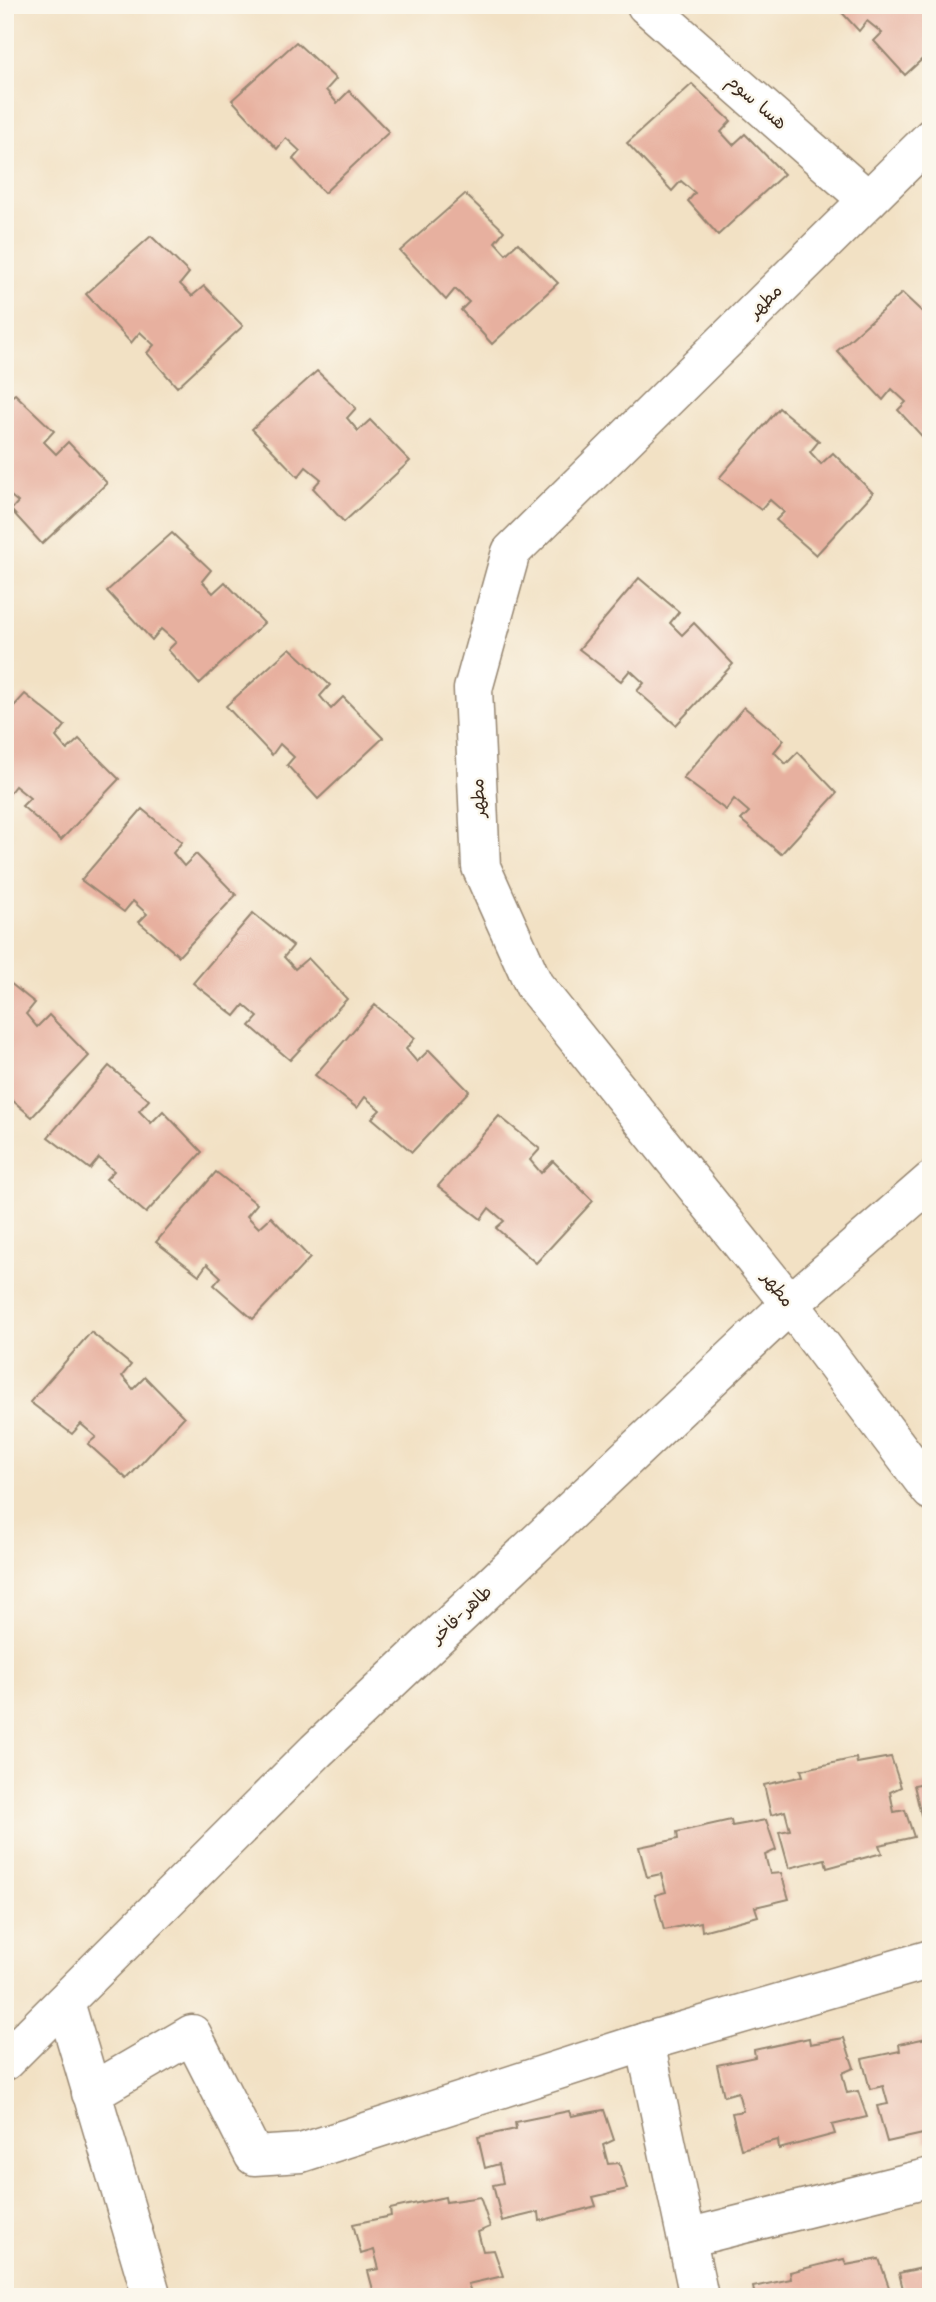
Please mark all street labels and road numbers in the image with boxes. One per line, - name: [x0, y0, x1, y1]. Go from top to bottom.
- street label: هسا سوم: [719, 68, 793, 138]
- street label: مطهر: [741, 278, 790, 328]
- street label: مطهر: [464, 778, 495, 820]
- street label: مطهر: [752, 1264, 800, 1314]
- street label: طاهر-فاخر: [423, 1579, 500, 1653]

